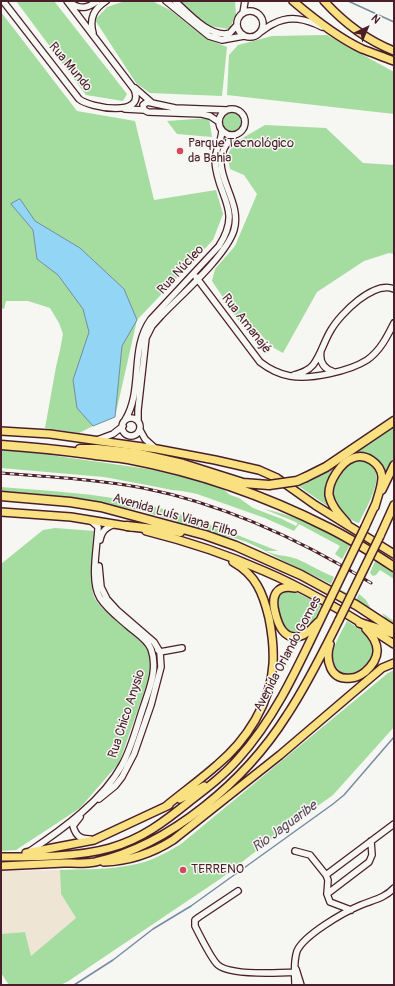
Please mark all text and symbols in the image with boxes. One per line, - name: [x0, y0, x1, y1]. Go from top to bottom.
- north arrow: [347, 8, 387, 48]
- text: N: [368, 12, 383, 26]
- street label: Rua Mundo: [45, 39, 95, 95]
- place label: Parque Tecnológico da Bahia: [188, 136, 294, 167]
- marker: Parque Tecnológico da Bahia: [175, 146, 185, 156]
- street label: Rua Núcleo: [154, 242, 208, 298]
- street label: Rua Amanajé: [218, 291, 274, 357]
- street label: Avenida Luís Viana Filho: [111, 491, 239, 541]
- street label: Avenida Orlando Gomes: [251, 594, 325, 714]
- street label: Rua Chico Anysio: [105, 668, 149, 760]
- water label: Rio Jaguaribe: [249, 798, 321, 856]
- place label: TERRENO: [191, 862, 244, 878]
- marker: TERRENO: [178, 865, 188, 875]

